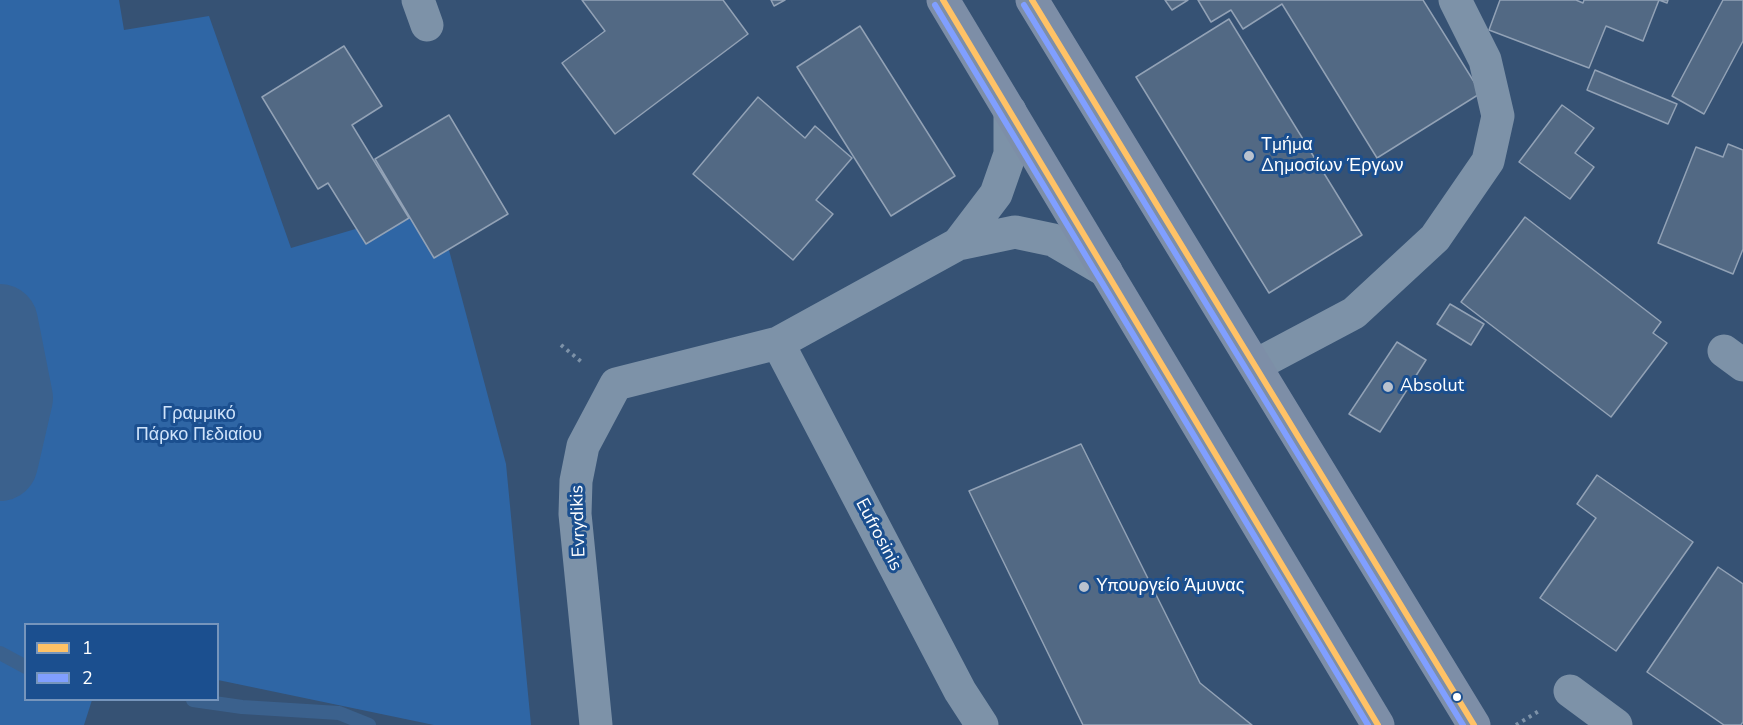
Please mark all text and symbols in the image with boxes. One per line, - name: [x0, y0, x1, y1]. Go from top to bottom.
- place label: Τμήμα Δημοσίων Έργων: [1261, 135, 1403, 178]
- marker: Τμήμα Δημοσίων Έργων: [1242, 149, 1256, 163]
- place label: Absolut: [1400, 376, 1464, 398]
- marker: Absolut: [1381, 380, 1395, 394]
- park label: Γραμμικό Πάρκο Πεδιαίου: [136, 404, 262, 446]
- street label: Evrydikis: [567, 485, 591, 557]
- street label: Eufrosinis: [850, 495, 906, 575]
- place label: Υπουργείο Άμυνας: [1096, 576, 1244, 598]
- marker: Υπουργείο Άμυνας: [1077, 580, 1091, 594]
- legend: [24, 623, 219, 701]
- text: 1: [82, 636, 93, 660]
- text: 2: [82, 666, 93, 690]
- unlabelled marker: [1451, 691, 1463, 703]

